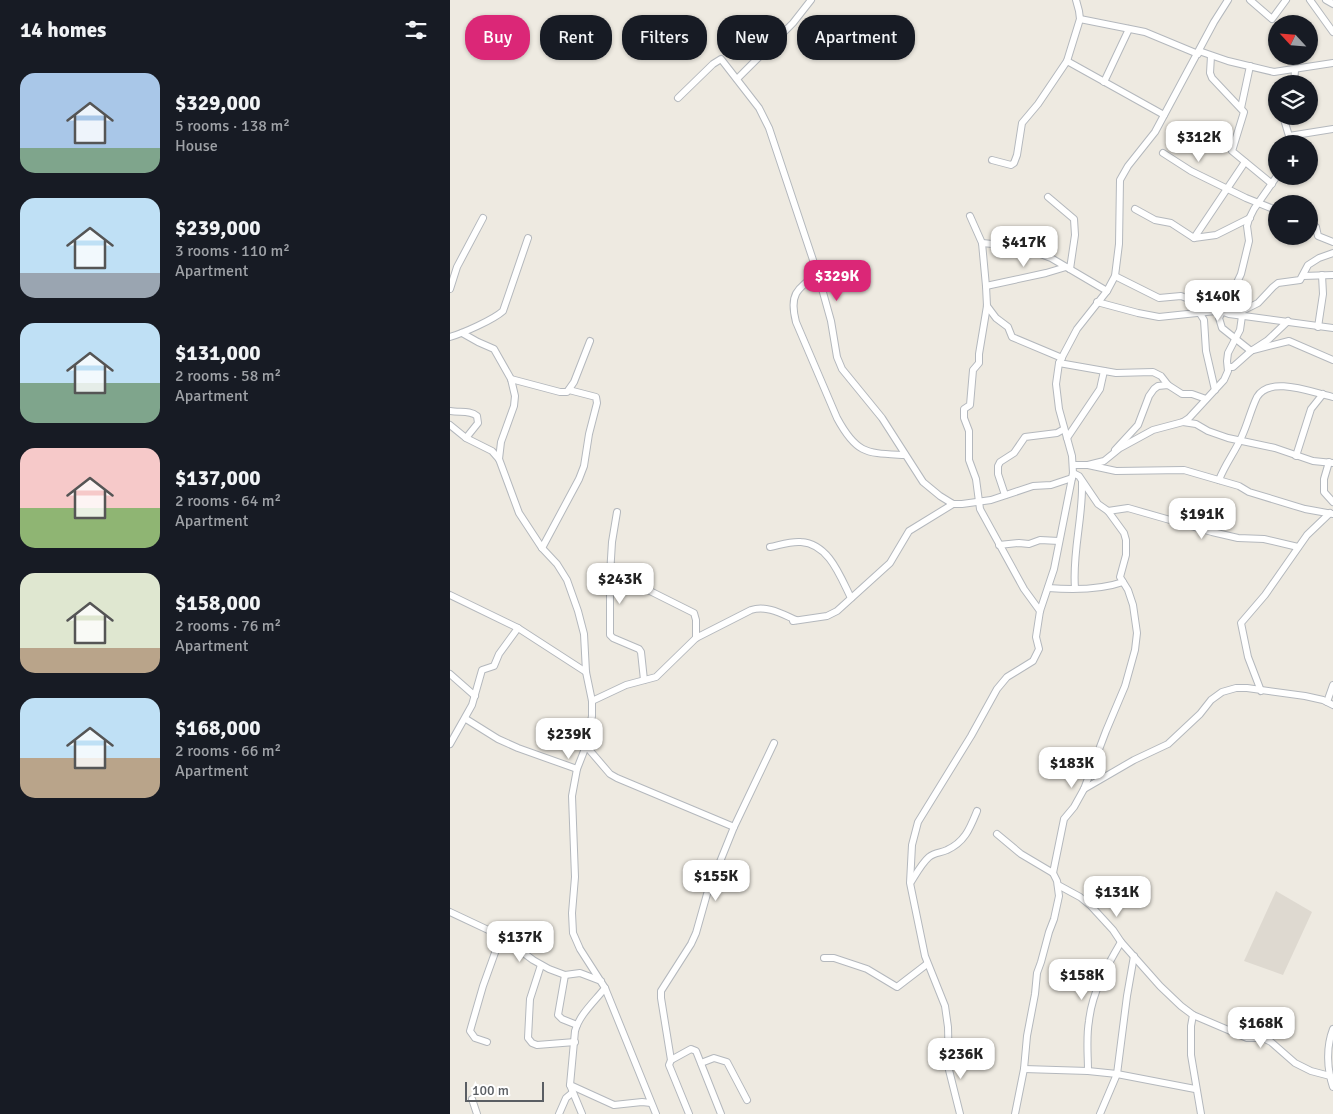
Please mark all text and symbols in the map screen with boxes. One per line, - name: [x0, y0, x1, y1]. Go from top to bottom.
- chip: Buy: [465, 15, 530, 60]
- chip: Rent: [540, 15, 612, 60]
- chip: Filters: [622, 15, 707, 60]
- chip: New: [717, 15, 787, 60]
- chip: Apartment: [797, 15, 915, 60]
- north arrow: [1268, 15, 1318, 65]
- map controls: [1268, 15, 1318, 245]
- icon: filters: [402, 16, 430, 44]
- text: 14 homes: [20, 17, 106, 43]
- button: layers: [1268, 75, 1318, 125]
- text: $329,000: [175, 90, 261, 116]
- icon: home: [60, 93, 120, 153]
- text: 5 rooms · 138 m²: [175, 116, 290, 136]
- pin: $312K: [1164, 120, 1234, 163]
- text: $312K: [1177, 127, 1221, 147]
- button: +: [1268, 135, 1318, 185]
- text: House: [175, 136, 218, 156]
- button: −: [1268, 195, 1318, 245]
- text: $239,000: [175, 215, 261, 241]
- icon: home: [60, 218, 120, 278]
- pin: $417K: [989, 226, 1059, 268]
- text: $417K: [1002, 232, 1046, 252]
- text: 3 rooms · 110 m²: [175, 241, 290, 261]
- pin: $329K: [802, 260, 872, 302]
- text: Apartment: [175, 261, 248, 281]
- text: $329K: [815, 266, 859, 286]
- pin: $140K: [1183, 280, 1253, 322]
- text: $140K: [1196, 286, 1240, 306]
- text: $131,000: [175, 340, 261, 366]
- icon: home: [60, 343, 120, 403]
- text: 2 rooms · 58 m²: [175, 366, 281, 386]
- text: Apartment: [175, 386, 248, 406]
- text: $137,000: [175, 465, 261, 491]
- icon: home: [60, 468, 120, 528]
- text: 2 rooms · 64 m²: [175, 491, 281, 511]
- pin: $191K: [1167, 498, 1237, 540]
- text: $191K: [1180, 504, 1224, 524]
- text: Apartment: [175, 511, 248, 531]
- pin: $243K: [585, 562, 655, 605]
- text: $243K: [598, 569, 642, 589]
- text: $158,000: [175, 590, 261, 616]
- icon: home: [60, 593, 120, 653]
- text: 2 rooms · 76 m²: [175, 616, 281, 636]
- text: Apartment: [175, 636, 248, 656]
- text: $168,000: [175, 715, 261, 741]
- icon: home: [60, 718, 120, 778]
- pin: $239K: [534, 718, 604, 760]
- text: $239K: [547, 724, 591, 744]
- text: 2 rooms · 66 m²: [175, 741, 281, 761]
- pin: $183K: [1037, 746, 1107, 789]
- text: $183K: [1050, 753, 1094, 773]
- text: Apartment: [175, 761, 248, 781]
- pin: $155K: [681, 860, 751, 902]
- text: $155K: [694, 866, 738, 886]
- pin: $131K: [1082, 876, 1152, 918]
- text: $131K: [1095, 882, 1139, 902]
- pin: $137K: [485, 920, 555, 963]
- text: $137K: [498, 927, 542, 947]
- pin: $158K: [1047, 958, 1117, 1001]
- text: $158K: [1060, 965, 1104, 985]
- pin: $168K: [1226, 1006, 1296, 1049]
- text: $168K: [1239, 1013, 1283, 1033]
- pin: $236K: [926, 1038, 996, 1080]
- text: $236K: [939, 1044, 983, 1064]
- scale bar: [465, 1079, 544, 1102]
- text: 100 m: [472, 1082, 509, 1099]

